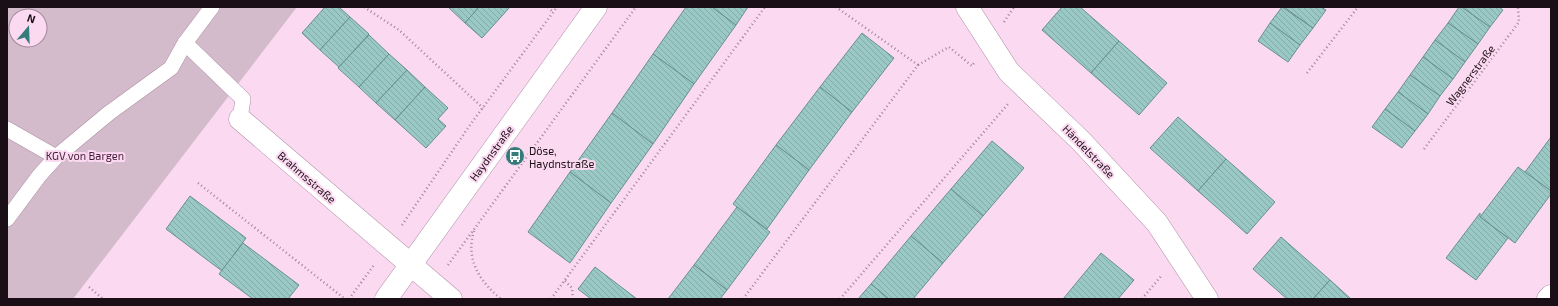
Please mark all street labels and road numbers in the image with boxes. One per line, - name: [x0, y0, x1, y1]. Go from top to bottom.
- street label: Wagnerstraße: [1443, 42, 1497, 108]
- street label: Händelstraße: [1060, 122, 1118, 180]
- street label: Haydnstraße: [467, 123, 516, 183]
- street label: Brahmsstraße: [275, 148, 339, 206]

